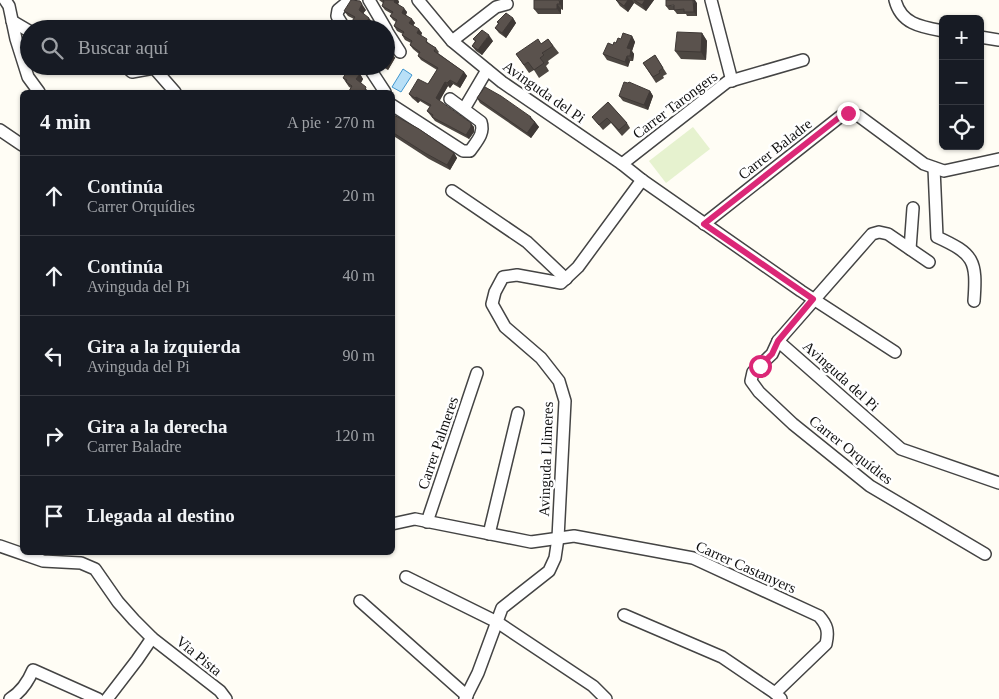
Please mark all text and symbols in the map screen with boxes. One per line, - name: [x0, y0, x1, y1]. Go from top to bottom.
- map controls: [939, 15, 984, 150]
- button: +: [939, 15, 984, 60]
- search box: [20, 20, 395, 75]
- icon: search: [38, 34, 66, 62]
- text: Buscar aquí: [78, 37, 168, 58]
- street label: Avinguda del Pi: [500, 58, 588, 126]
- button: −: [939, 60, 984, 105]
- street label: Carrer Tarongers: [630, 68, 720, 142]
- route end: [837, 102, 860, 125]
- button: locate: [939, 105, 984, 150]
- text: 4 min: [40, 110, 91, 134]
- text: A pie · 270 m: [287, 114, 375, 131]
- street label: Carrer Baladre: [735, 115, 815, 183]
- text: Continúa: [87, 176, 163, 197]
- icon: ahead: [40, 182, 68, 210]
- text: 20 m: [343, 187, 375, 204]
- text: Carrer Orquídies: [87, 198, 195, 215]
- text: Continúa: [87, 256, 163, 277]
- icon: ahead: [40, 262, 68, 290]
- text: 40 m: [343, 267, 375, 284]
- text: Avinguda del Pi: [87, 278, 190, 295]
- text: Gira a la izquierda: [87, 336, 241, 357]
- street label: Avinguda del Pi: [800, 338, 882, 414]
- icon: left: [40, 342, 68, 370]
- text: 90 m: [343, 347, 375, 364]
- route start: [749, 355, 772, 378]
- text: Avinguda del Pi: [87, 358, 190, 375]
- street label: Carrer Palmeres: [415, 394, 461, 491]
- street label: Avinguda Llimeres: [536, 401, 556, 517]
- street label: Carrer Orquídies: [806, 413, 896, 488]
- text: Gira a la derecha: [87, 416, 228, 437]
- icon: right: [40, 422, 68, 450]
- text: 120 m: [335, 427, 375, 444]
- text: Carrer Baladre: [87, 438, 182, 455]
- icon: arrive: [40, 502, 68, 530]
- text: Llegada al destino: [87, 505, 235, 526]
- street label: Carrer Castanyers: [693, 538, 799, 596]
- street label: Via Pista: [173, 633, 225, 679]

